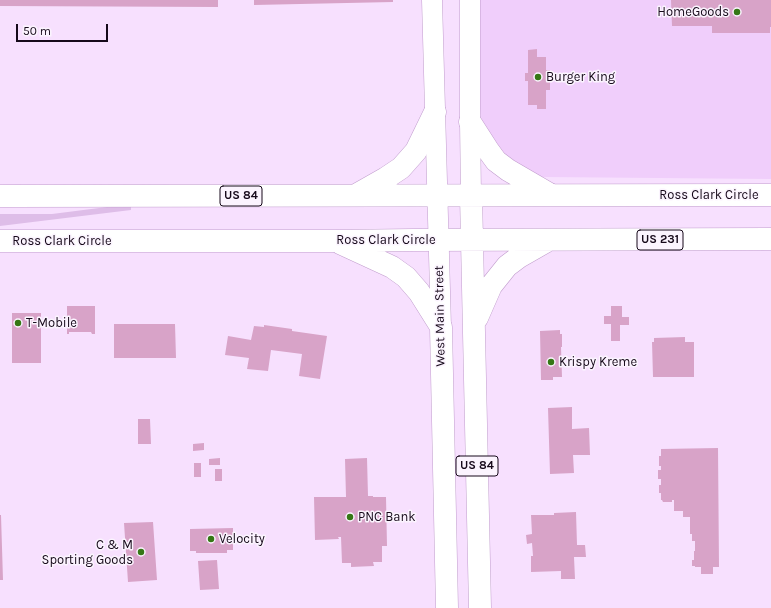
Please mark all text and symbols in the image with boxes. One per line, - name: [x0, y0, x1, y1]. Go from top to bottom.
- place label: HomeGoods: [657, 4, 729, 20]
- marker: HomeGoods: [732, 7, 742, 17]
- scale bar: [18, 16, 110, 42]
- text: 50 m: [23, 24, 51, 38]
- place label: Burger King: [546, 69, 615, 85]
- marker: Burger King: [533, 72, 543, 82]
- road number: US 84: [220, 186, 262, 206]
- street label: Ross Clark Circle: [659, 187, 759, 203]
- road number: US 231: [637, 230, 683, 250]
- street label: Ross Clark Circle: [336, 232, 436, 248]
- street label: Ross Clark Circle: [12, 233, 112, 249]
- street label: West Main Street: [431, 265, 449, 367]
- place label: T-Mobile: [26, 315, 77, 331]
- marker: T-Mobile: [13, 318, 23, 328]
- place label: Krispy Kreme: [559, 354, 637, 370]
- marker: Krispy Kreme: [546, 357, 556, 367]
- road number: US 84: [456, 456, 498, 476]
- place label: PNC Bank: [358, 509, 416, 525]
- marker: PNC Bank: [345, 512, 355, 522]
- place label: Velocity: [219, 531, 265, 547]
- marker: Velocity: [206, 534, 216, 544]
- place label: C & M Sporting Goods: [42, 537, 133, 568]
- marker: C & M Sporting Goods: [136, 547, 146, 557]

